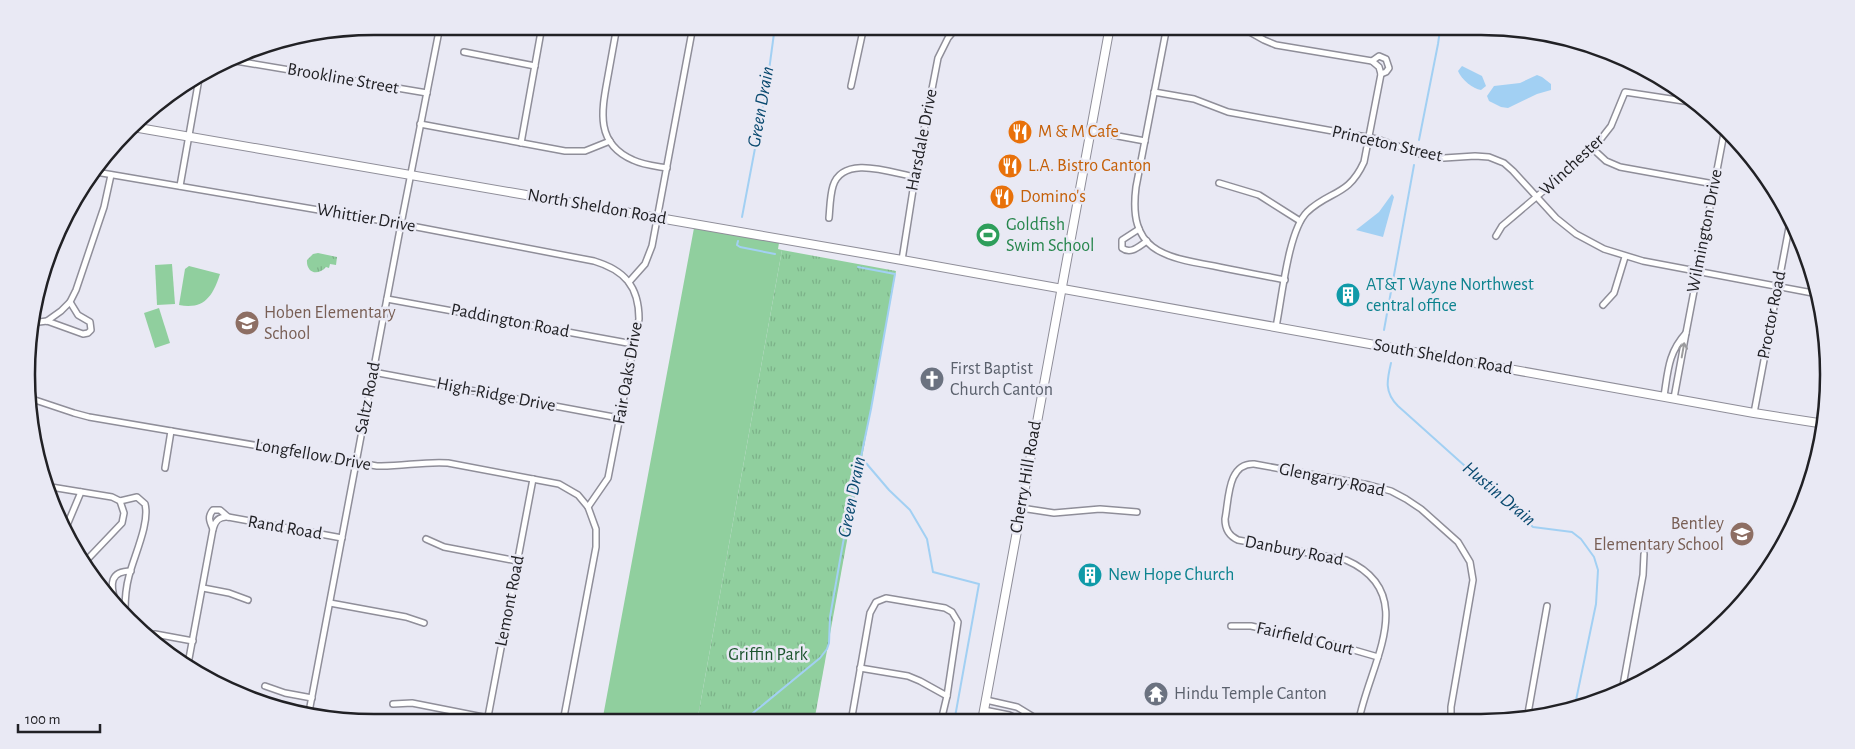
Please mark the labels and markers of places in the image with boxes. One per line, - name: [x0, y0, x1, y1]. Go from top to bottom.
- restaurant icon: M & M Cafe: [1007, 119, 1033, 145]
- place label: M & M Cafe: [1038, 123, 1119, 141]
- restaurant icon: L.A. Bistro Canton: [997, 153, 1023, 179]
- place label: L.A. Bistro Canton: [1028, 157, 1151, 175]
- restaurant icon: Domino's: [989, 184, 1015, 210]
- place label: Domino's: [1020, 188, 1086, 206]
- place label: Goldfish Swim School: [1006, 216, 1095, 255]
- sports icon: Goldfish Swim School: [975, 222, 1001, 248]
- place label: AT&T Wayne Northwest central office: [1366, 276, 1534, 315]
- building icon: AT&T Wayne Northwest central office: [1335, 282, 1361, 308]
- place label: Hoben Elementary School: [264, 304, 396, 343]
- school or university icon: Hoben Elementary School: [234, 310, 260, 336]
- place label: First Baptist Church Canton: [950, 360, 1053, 399]
- church icon: First Baptist Church Canton: [919, 366, 945, 392]
- place label: Bentley Elementary School: [1594, 515, 1724, 554]
- school or university icon: Bentley Elementary School: [1729, 521, 1755, 547]
- building icon: New Hope Church: [1077, 562, 1103, 588]
- place label: New Hope Church: [1108, 566, 1234, 584]
- temple icon: Hindu Temple Canton: [1143, 681, 1169, 707]
- place label: Hindu Temple Canton: [1174, 685, 1327, 703]

